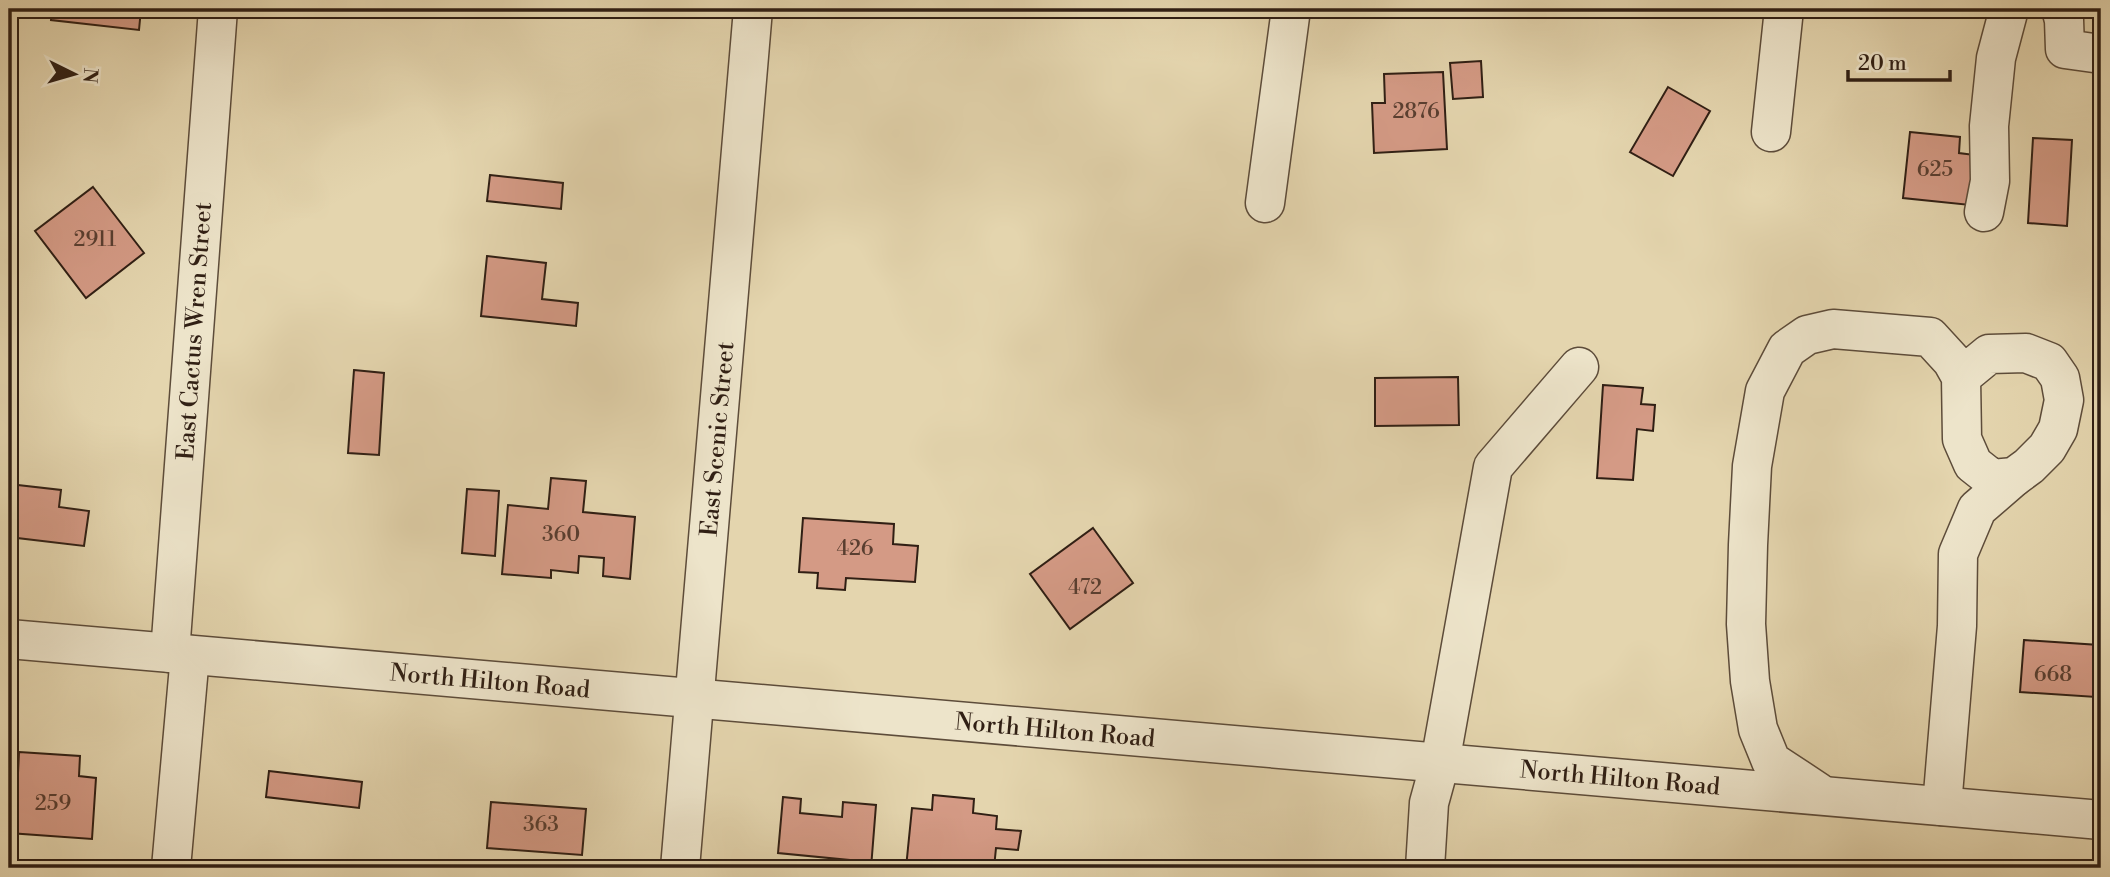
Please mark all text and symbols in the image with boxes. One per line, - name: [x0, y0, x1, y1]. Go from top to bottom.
- north arrow: [38, 38, 108, 108]
- scale bar: [1848, 38, 1949, 82]
- text: 20 m: [1858, 51, 1907, 77]
- text: N: [77, 67, 103, 84]
- house number: 2876: [1392, 99, 1440, 125]
- house number: 625: [1917, 157, 1953, 183]
- street label: East Cactus Wren Street: [171, 200, 219, 461]
- house number: 2911: [74, 227, 116, 253]
- street label: East Scenic Street: [695, 340, 741, 538]
- house number: 360: [542, 522, 580, 548]
- house number: 426: [836, 536, 874, 562]
- house number: 472: [1068, 575, 1102, 601]
- street label: North Hilton Road: [388, 658, 592, 706]
- house number: 668: [2034, 662, 2072, 688]
- street label: North Hilton Road: [953, 707, 1157, 755]
- street label: North Hilton Road: [1518, 755, 1722, 803]
- house number: 259: [35, 791, 71, 817]
- house number: 363: [523, 812, 559, 838]

